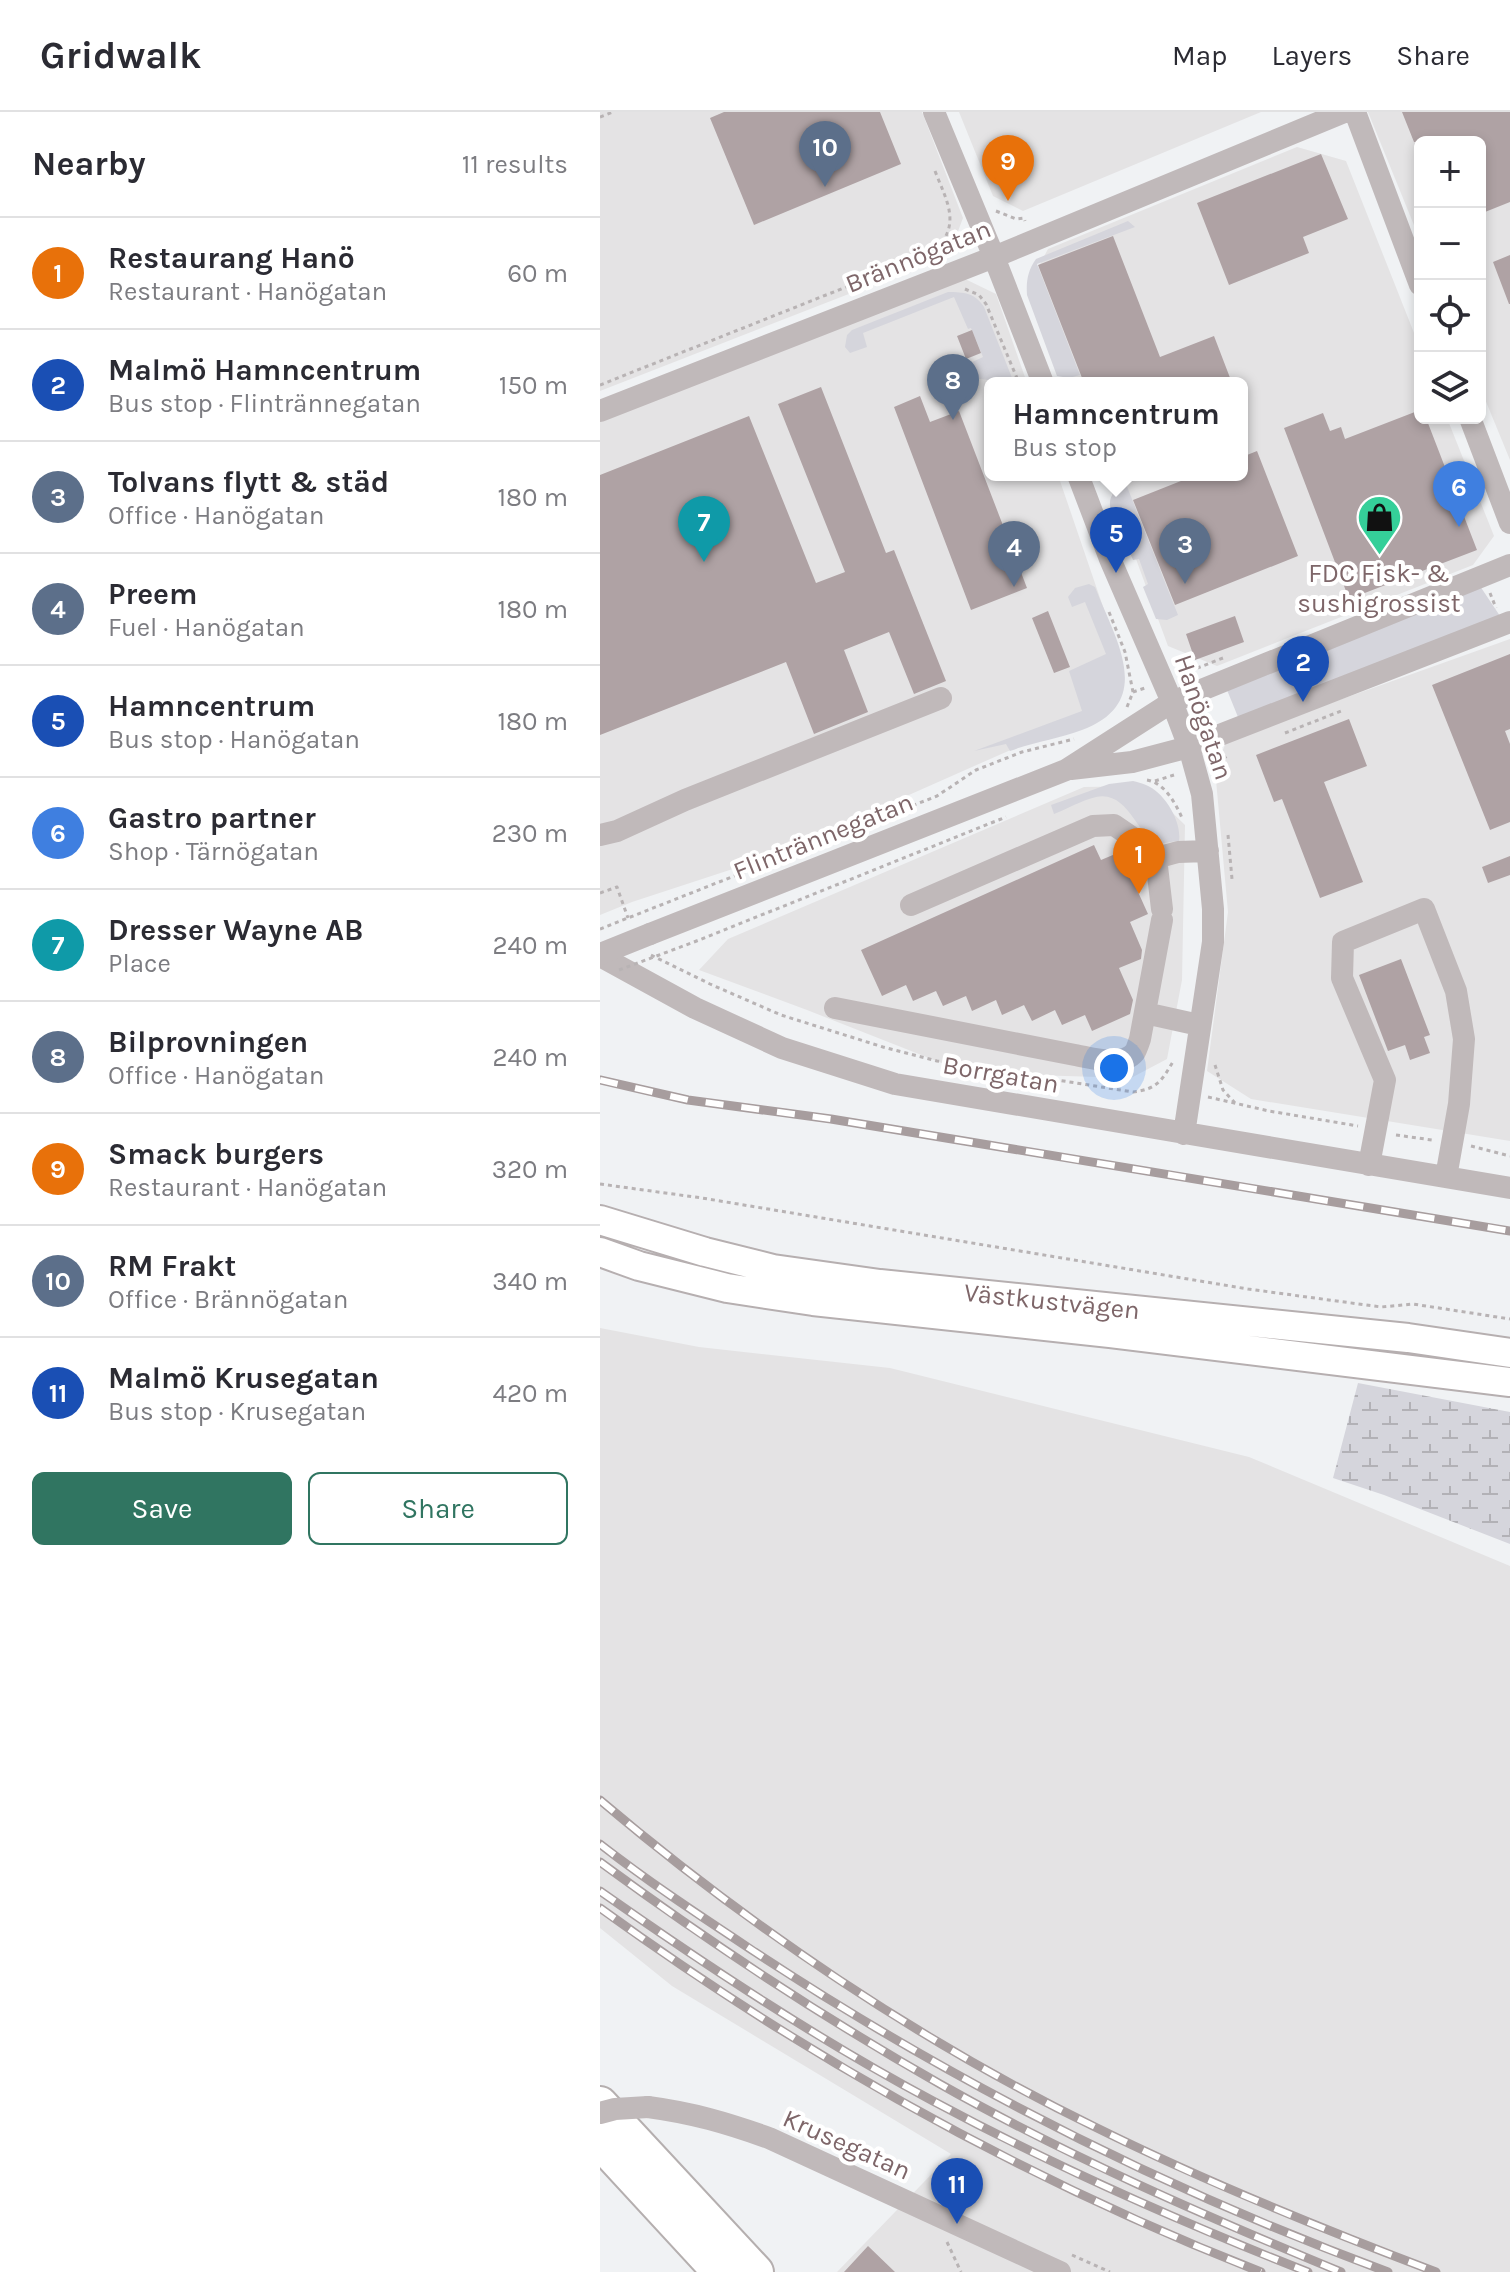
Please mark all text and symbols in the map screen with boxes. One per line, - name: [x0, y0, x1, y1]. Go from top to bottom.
- text: Gridwalk: [40, 33, 202, 78]
- text: Map: [1172, 39, 1227, 72]
- text: Layers: [1271, 39, 1352, 72]
- text: Share: [1396, 39, 1470, 72]
- pin: 10: [799, 121, 851, 187]
- pin: 9: [982, 135, 1034, 201]
- map controls: [1414, 136, 1486, 424]
- button: +: [1414, 136, 1486, 208]
- text: Nearby: [32, 144, 146, 184]
- text: 11 results: [462, 149, 568, 180]
- button: −: [1414, 208, 1486, 280]
- street label: Brännögatan: [841, 213, 995, 300]
- text: Restaurang Hanö: [108, 240, 355, 276]
- text: 1: [53, 258, 63, 289]
- text: 60 m: [507, 258, 568, 289]
- text: Restaurant · Hanögatan: [108, 276, 387, 307]
- button: locate: [1414, 280, 1486, 352]
- text: Malmö Hamncentrum: [108, 352, 421, 388]
- button: layers: [1414, 352, 1486, 424]
- pin: 8: [927, 354, 979, 420]
- text: 2: [50, 370, 66, 401]
- text: 150 m: [499, 370, 568, 401]
- popup: [984, 377, 1248, 481]
- text: Bus stop · Flintrännegatan: [108, 388, 421, 419]
- text: Hamncentrum: [1012, 396, 1220, 432]
- text: Bus stop: [1012, 432, 1117, 463]
- pin: 6: [1433, 461, 1485, 527]
- text: Tolvans flytt & städ: [108, 464, 389, 500]
- text: 3: [50, 482, 66, 513]
- text: 180 m: [498, 482, 568, 513]
- shop icon: FDC Fisk- & sushigrossist: [1355, 494, 1403, 557]
- pin: 7: [678, 496, 730, 562]
- text: Office · Hanögatan: [108, 500, 324, 531]
- pin: 5: [1090, 507, 1142, 573]
- pin: 3: [1159, 518, 1211, 584]
- pin: 4: [988, 521, 1040, 587]
- place label: FDC Fisk- & sushigrossist: [1297, 558, 1461, 619]
- text: Preem: [108, 576, 197, 612]
- text: 4: [50, 594, 66, 625]
- text: 180 m: [498, 594, 568, 625]
- text: Fuel · Hanögatan: [108, 612, 305, 643]
- pin: 2: [1277, 636, 1329, 702]
- street label: Hanögatan: [1168, 650, 1239, 784]
- text: Hamncentrum: [108, 688, 315, 724]
- text: 5: [50, 706, 66, 737]
- text: 180 m: [498, 706, 568, 737]
- text: Bus stop · Hanögatan: [108, 724, 360, 755]
- street label: Flintrännegatan: [729, 786, 918, 887]
- text: Gastro partner: [108, 800, 316, 836]
- text: 6: [50, 818, 66, 849]
- text: 230 m: [492, 818, 568, 849]
- pin: 1: [1113, 828, 1165, 894]
- text: Shop · Tärnögatan: [108, 836, 319, 867]
- text: Dresser Wayne AB: [108, 912, 363, 948]
- text: 7: [52, 930, 64, 961]
- text: 240 m: [492, 930, 568, 961]
- text: Place: [108, 948, 171, 979]
- text: Bilprovningen: [108, 1024, 308, 1060]
- text: 8: [50, 1042, 66, 1073]
- text: 240 m: [492, 1042, 568, 1073]
- your location: [1094, 1048, 1134, 1088]
- street label: Borrgatan: [940, 1049, 1061, 1100]
- text: Office · Hanögatan: [108, 1060, 324, 1091]
- text: Smack burgers: [108, 1136, 324, 1172]
- text: 9: [50, 1154, 66, 1185]
- text: 320 m: [492, 1154, 568, 1185]
- text: Restaurant · Hanögatan: [108, 1172, 387, 1203]
- text: RM Frakt: [108, 1248, 236, 1284]
- text: 10: [45, 1266, 71, 1297]
- text: 340 m: [492, 1266, 568, 1297]
- street label: Västkustvägen: [963, 1277, 1141, 1326]
- text: Office · Brännögatan: [108, 1284, 348, 1315]
- text: Malmö Krusegatan: [108, 1360, 379, 1396]
- text: 11: [49, 1378, 67, 1409]
- text: 420 m: [492, 1378, 568, 1409]
- text: Bus stop · Krusegatan: [108, 1396, 366, 1427]
- button: Save: [32, 1472, 292, 1545]
- button: Share: [308, 1472, 568, 1545]
- street label: Krusegatan: [778, 2102, 916, 2186]
- pin: 11: [931, 2158, 983, 2224]

